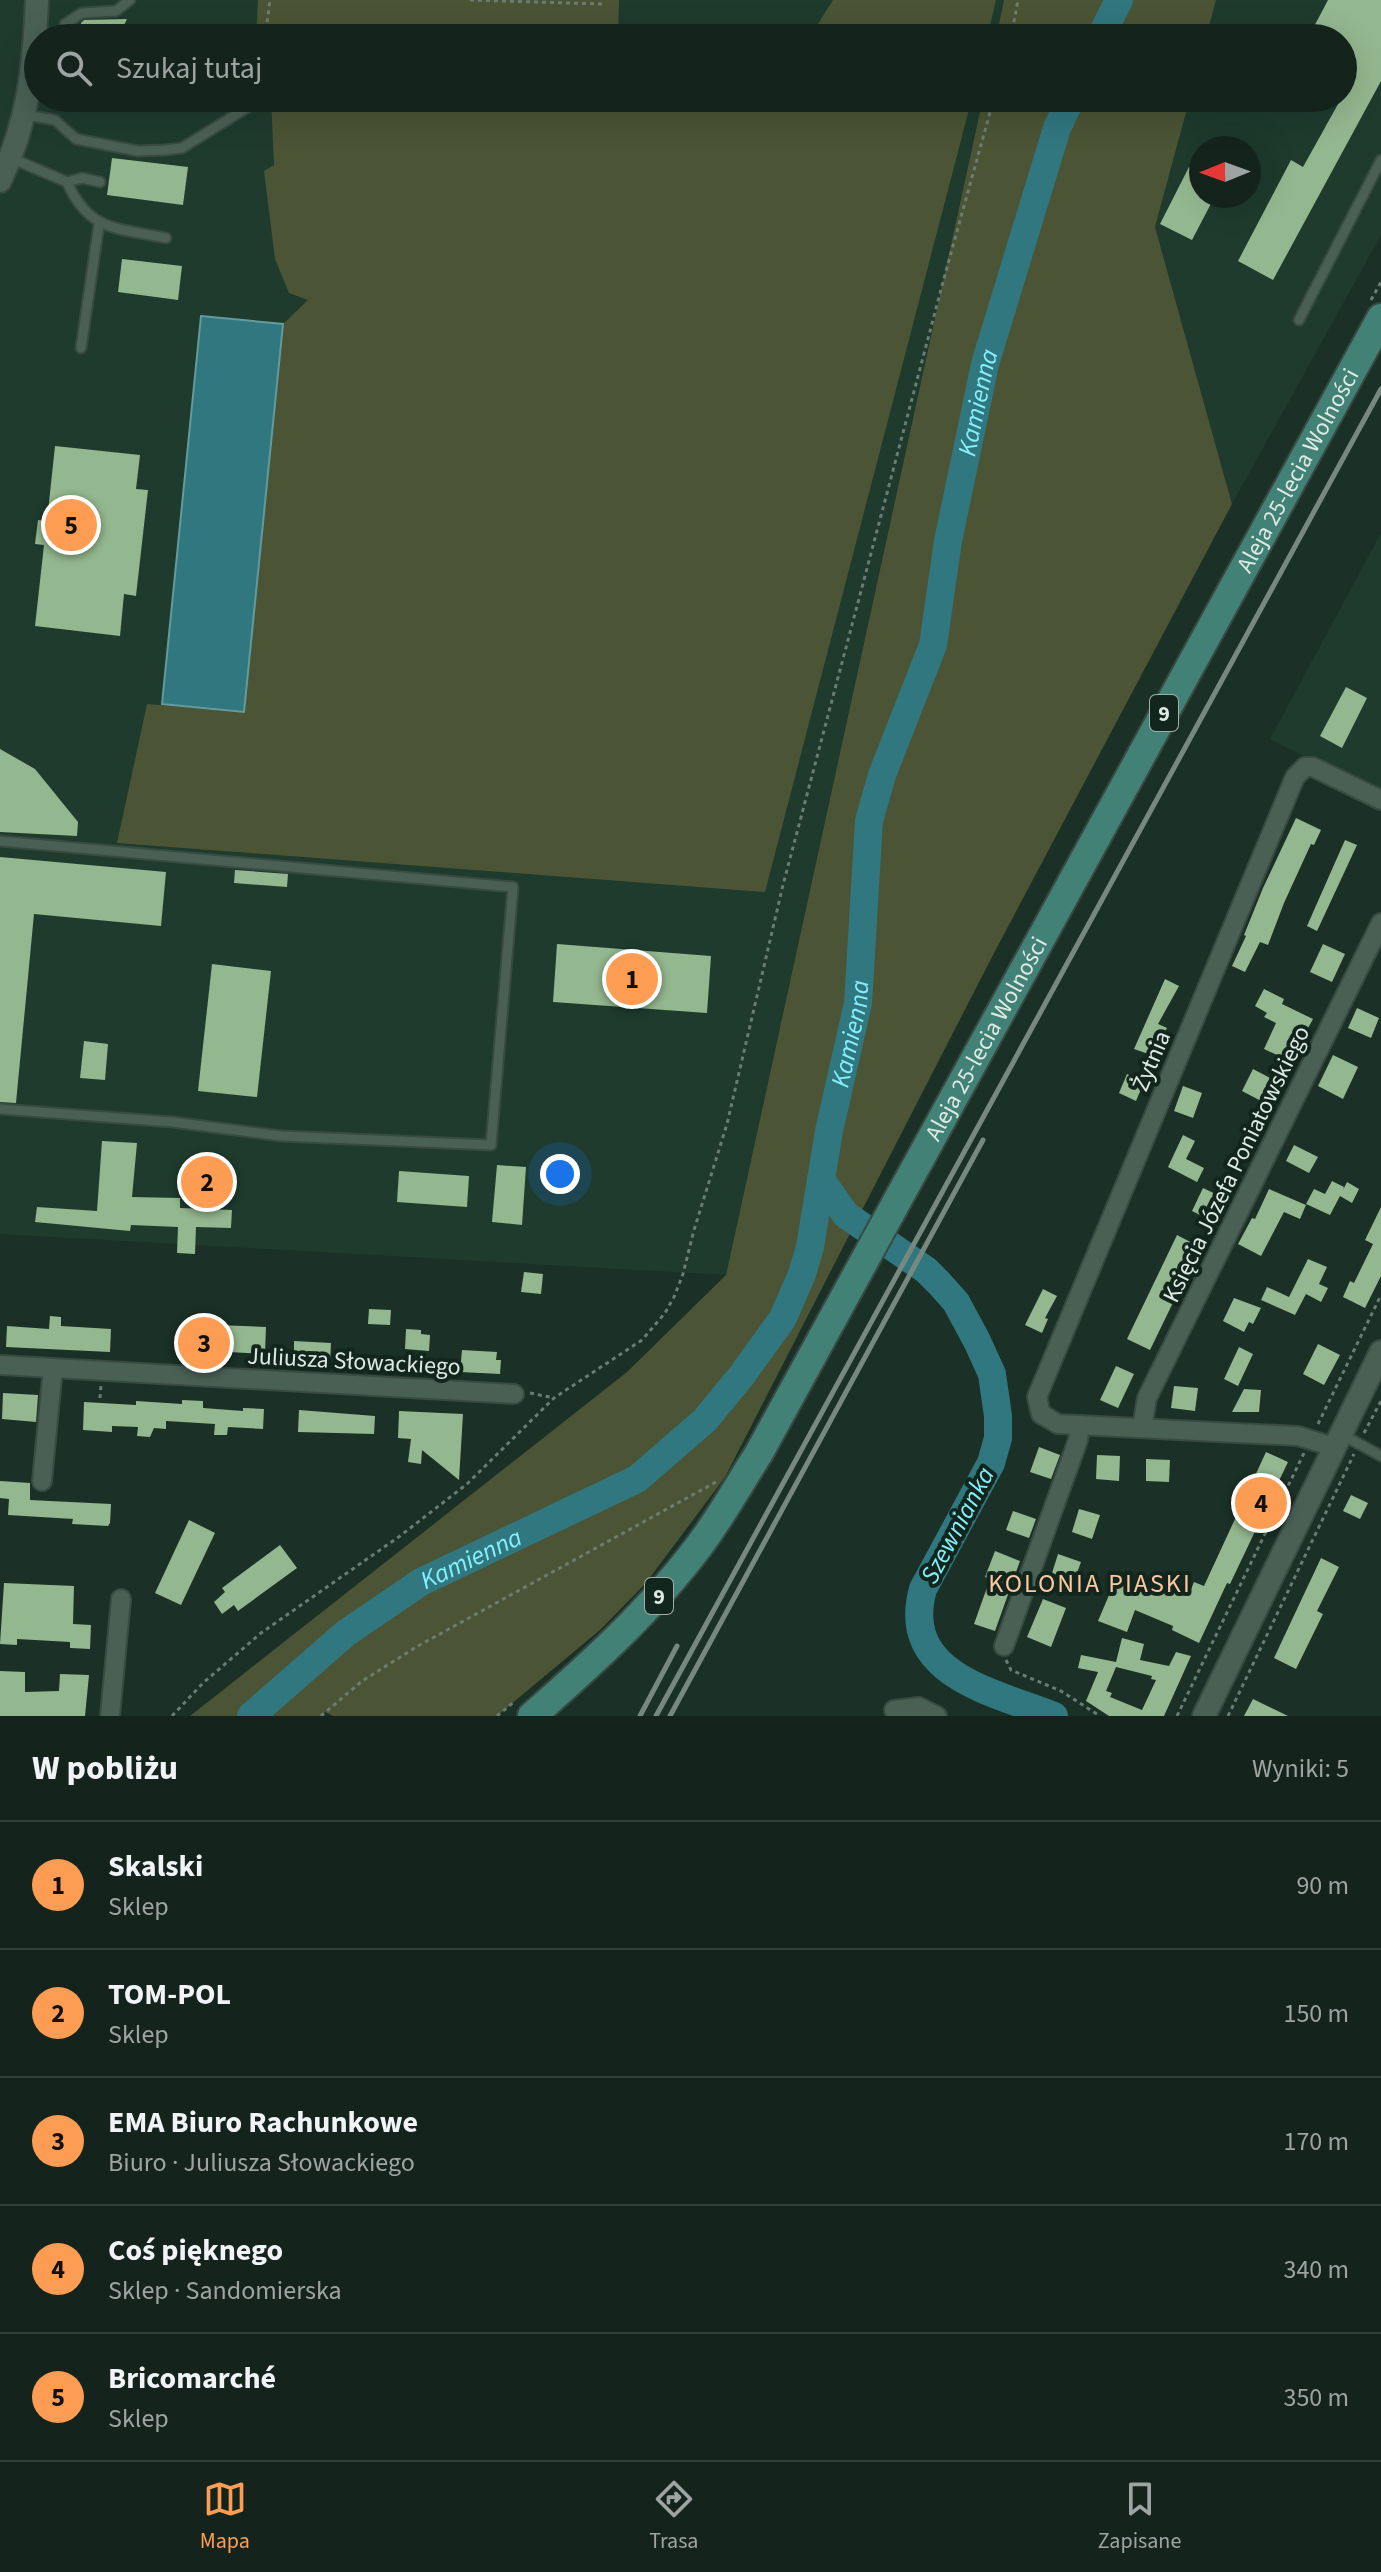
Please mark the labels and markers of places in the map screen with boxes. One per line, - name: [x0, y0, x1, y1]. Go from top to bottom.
- pin: 5: [45, 495, 97, 555]
- pin: 1: [606, 949, 658, 1009]
- pin: 2: [181, 1152, 233, 1212]
- pin: 3: [178, 1313, 230, 1373]
- pin: 4: [1235, 1473, 1287, 1533]

